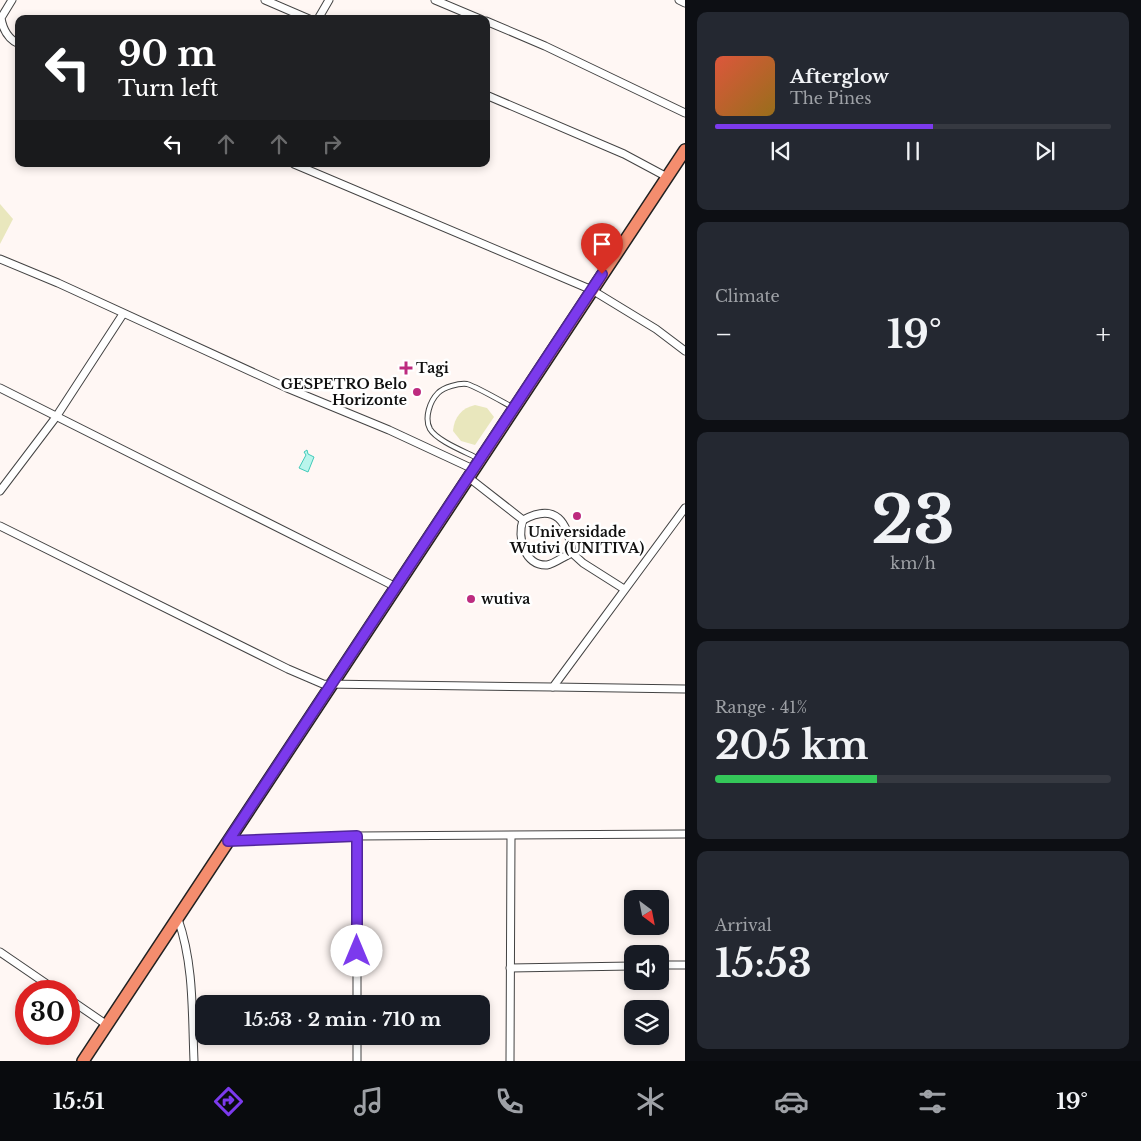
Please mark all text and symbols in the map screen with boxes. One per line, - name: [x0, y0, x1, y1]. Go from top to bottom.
- text: 90 m: [118, 32, 216, 75]
- icon: left: [35, 35, 100, 100]
- text: Afterglow: [790, 65, 889, 88]
- text: Turn left: [118, 75, 218, 102]
- text: The Pines: [790, 88, 872, 108]
- icon: left: [159, 130, 187, 158]
- icon: ahead: [212, 130, 240, 158]
- icon: ahead: [265, 130, 293, 158]
- icon: right: [318, 130, 346, 158]
- icon: previous: [767, 137, 795, 165]
- icon: pause: [899, 137, 927, 165]
- icon: next: [1031, 137, 1059, 165]
- pin: [581, 223, 623, 274]
- icon: arrive: [588, 230, 616, 258]
- text: Climate: [715, 286, 780, 306]
- text: 19°: [887, 311, 942, 358]
- text: −: [715, 317, 733, 352]
- text: +: [1096, 317, 1111, 352]
- place label: Tagi: [416, 359, 449, 377]
- marker: Tagi: [400, 362, 412, 374]
- place label: GESPETRO Belo Horizonte: [281, 375, 407, 409]
- marker: GESPETRO Belo Horizonte: [411, 386, 423, 398]
- text: 23: [871, 480, 955, 561]
- marker: Universidade Wutivi (UNITIVA): [571, 510, 583, 522]
- place label: Universidade Wutivi (UNITIVA): [509, 523, 644, 557]
- text: km/h: [890, 553, 936, 573]
- place label: wutiva: [481, 590, 530, 608]
- marker: wutiva: [465, 593, 477, 605]
- text: Range · 41%: [715, 697, 807, 717]
- text: 205 km: [715, 722, 868, 769]
- north arrow: [624, 890, 669, 935]
- map controls: [624, 890, 669, 1045]
- text: Arrival: [715, 915, 772, 935]
- position arrow: [330, 924, 382, 976]
- text: 15:53: [715, 940, 812, 987]
- button: sound: [624, 945, 669, 990]
- speed limit sign: 30: [15, 980, 80, 1045]
- button: layers: [624, 1000, 669, 1045]
- text: 15:53 · 2 min · 710 m: [244, 1008, 441, 1031]
- icon: directions: [211, 1084, 246, 1119]
- icon: music: [351, 1084, 386, 1119]
- icon: phone: [492, 1084, 527, 1119]
- icon: climate: [633, 1084, 668, 1119]
- icon: car: [774, 1084, 809, 1119]
- icon: filters: [915, 1084, 950, 1119]
- text: 15:51: [53, 1088, 105, 1115]
- text: 19°: [1056, 1088, 1088, 1115]

